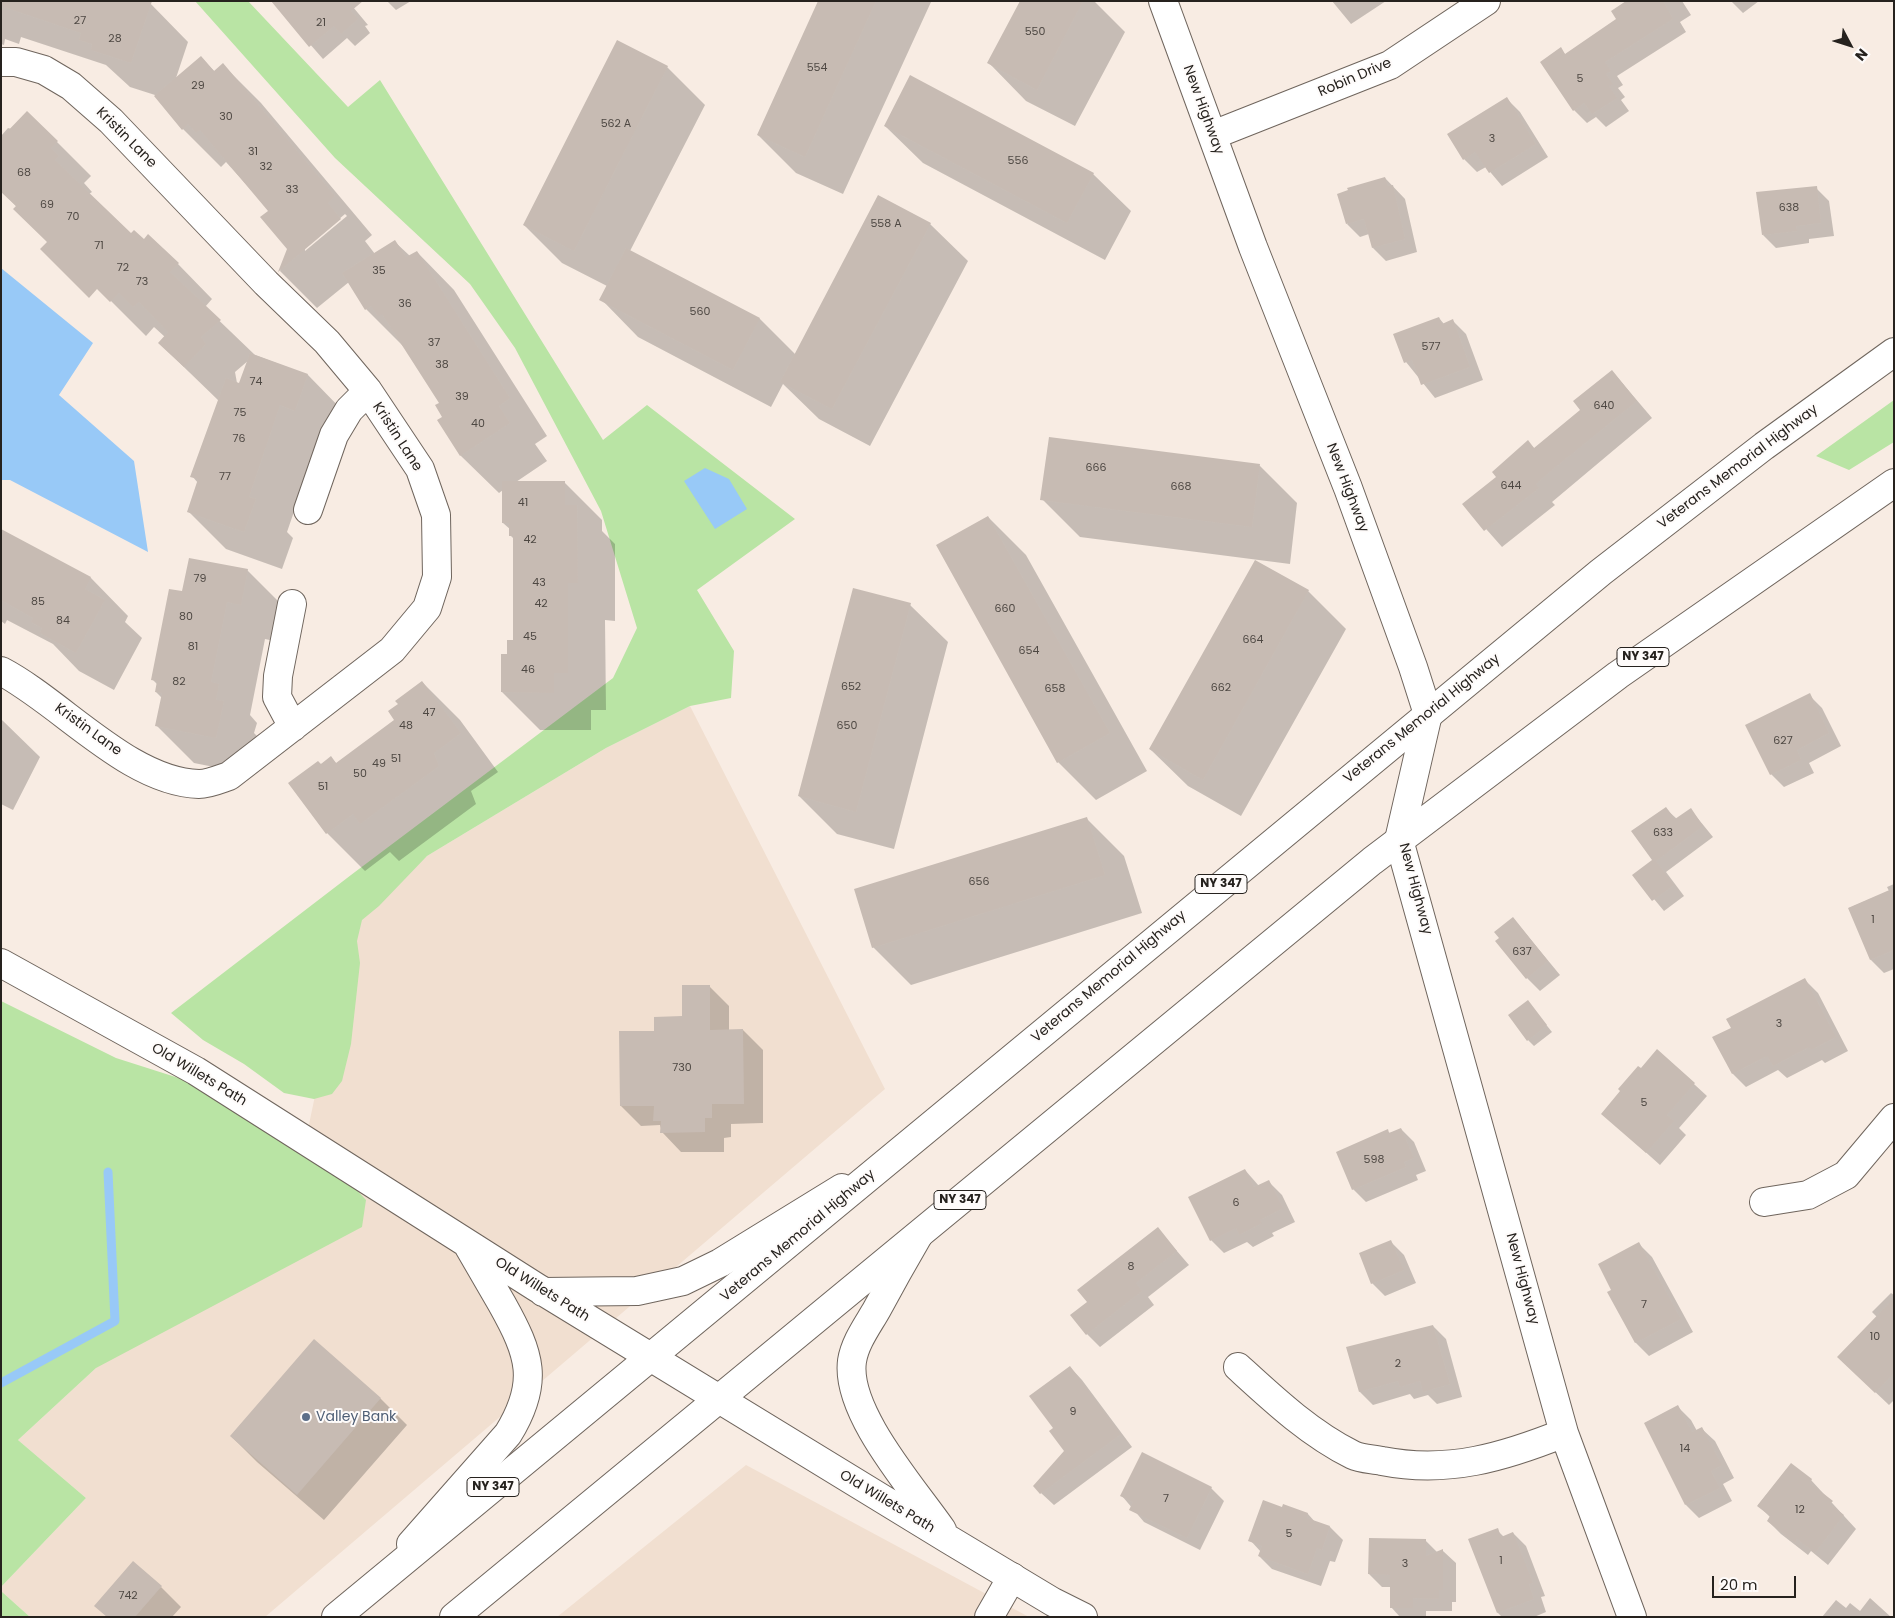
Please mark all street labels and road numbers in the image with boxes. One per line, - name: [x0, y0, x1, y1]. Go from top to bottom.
- street label: Robin Drive: [1316, 55, 1394, 101]
- street label: New Highway: [1179, 63, 1227, 157]
- street label: Kristin Lane: [92, 104, 160, 172]
- street label: Kristin Lane: [369, 399, 425, 475]
- street label: Veterans Memorial Highway: [1655, 401, 1821, 533]
- street label: New Highway: [1322, 441, 1372, 535]
- road number: NY 347: [1617, 648, 1669, 666]
- street label: Veterans Memorial Highway: [1340, 651, 1504, 787]
- street label: Kristin Lane: [51, 700, 125, 760]
- street label: New Highway: [1395, 841, 1435, 937]
- road number: NY 347: [1195, 874, 1247, 894]
- street label: Veterans Memorial Highway: [1028, 907, 1190, 1047]
- street label: Old Willets Path: [148, 1040, 250, 1110]
- street label: Veterans Memorial Highway: [717, 1166, 879, 1306]
- road number: NY 347: [934, 1190, 986, 1210]
- street label: New Highway: [1502, 1231, 1542, 1327]
- street label: Old Willets Path: [492, 1254, 592, 1326]
- street label: Old Willets Path: [836, 1467, 938, 1537]
- road number: NY 347: [467, 1478, 519, 1496]

